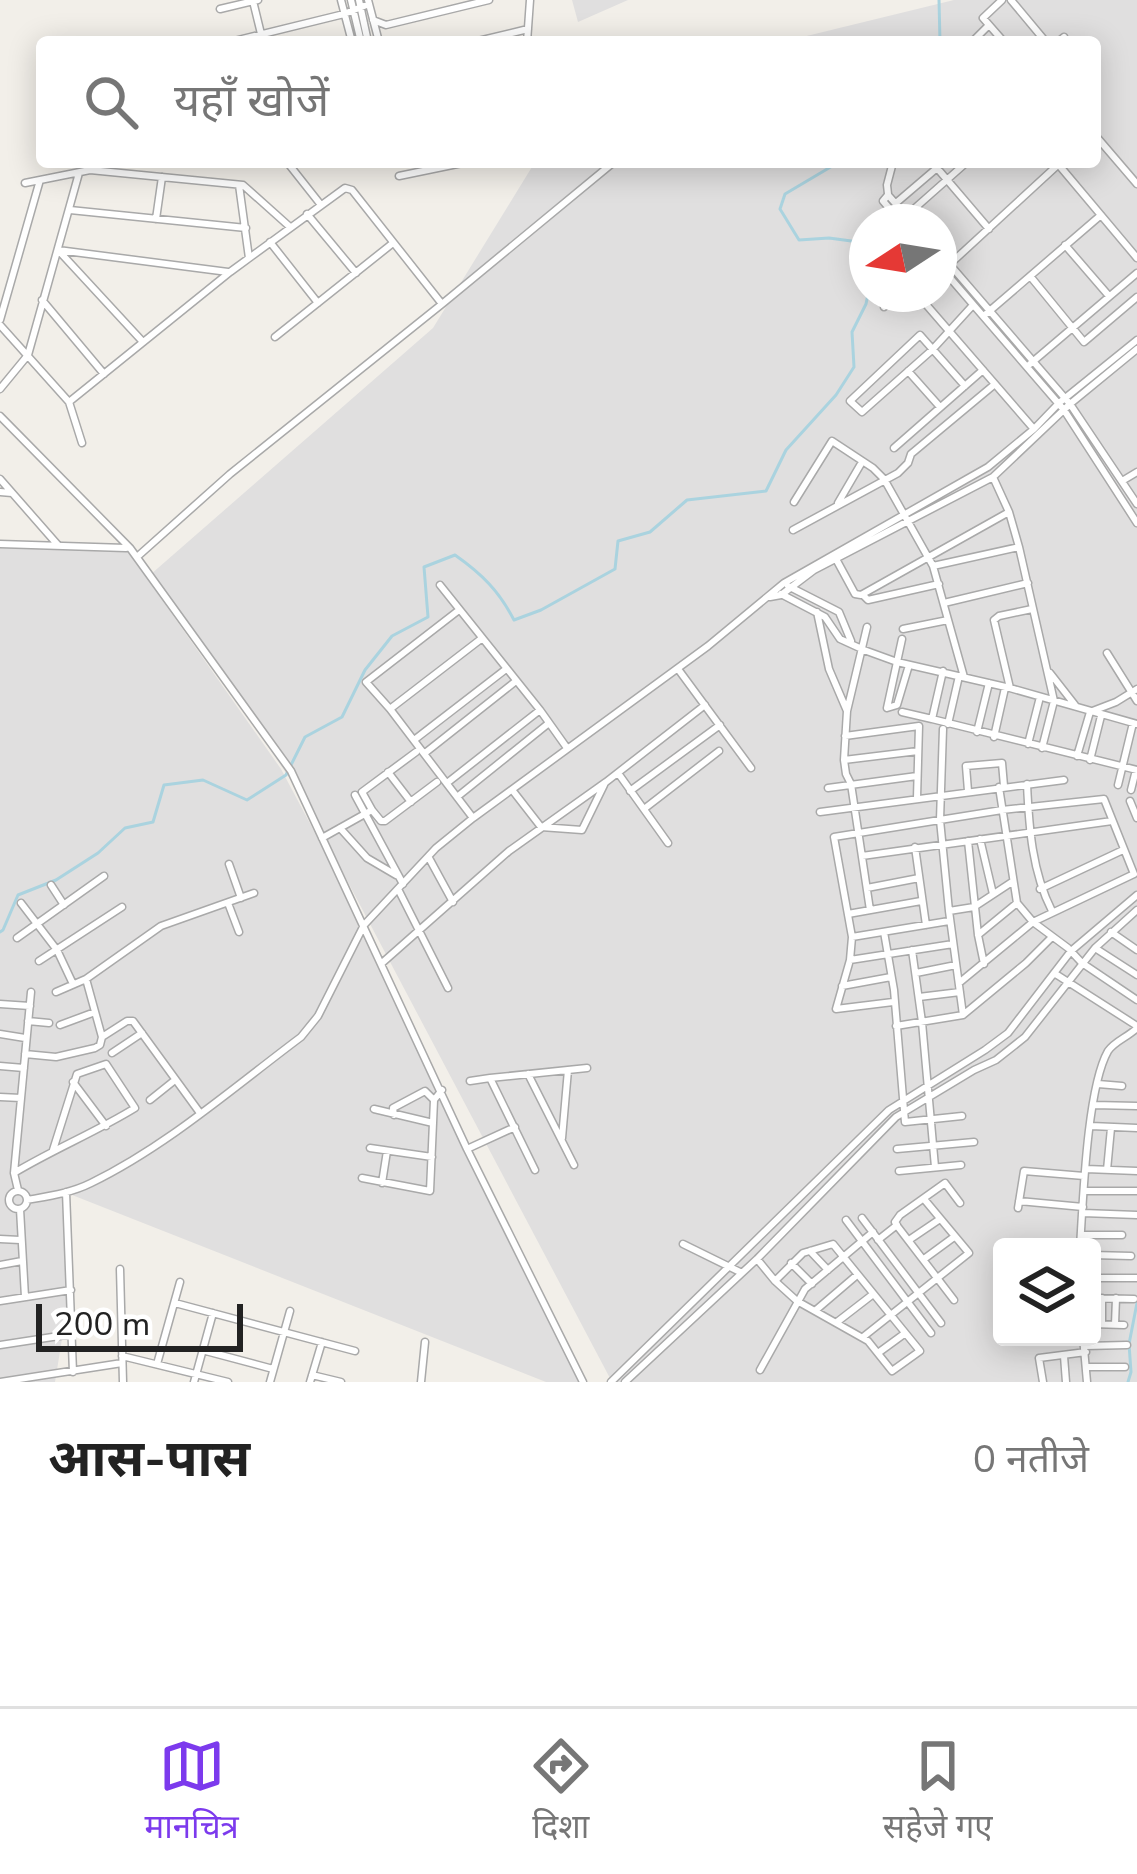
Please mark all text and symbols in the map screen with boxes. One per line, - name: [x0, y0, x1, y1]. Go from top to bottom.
- search box: [36, 36, 1101, 168]
- icon: search: [78, 69, 144, 135]
- text: यहाँ खोजें: [174, 71, 329, 132]
- north arrow: [849, 204, 957, 312]
- map controls: [993, 1238, 1101, 1346]
- button: layers: [993, 1238, 1101, 1346]
- scale bar: [36, 1298, 243, 1351]
- text: 200 m: [54, 1302, 150, 1347]
- text: आस-पास: [48, 1424, 250, 1494]
- text: 0 नतीजे: [973, 1433, 1089, 1486]
- tab: मानचित्र: [145, 1733, 239, 1851]
- tab: दिशा: [528, 1733, 594, 1851]
- tab: सहेजे गए: [883, 1733, 992, 1851]

